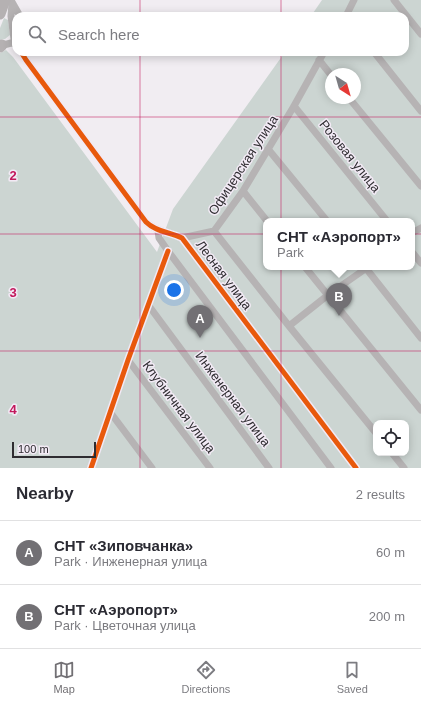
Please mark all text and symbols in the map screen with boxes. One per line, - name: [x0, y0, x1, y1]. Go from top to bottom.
- search box: [12, 12, 409, 56]
- icon: search: [26, 23, 48, 45]
- text: Search here: [58, 26, 140, 43]
- north arrow: [325, 68, 361, 104]
- street label: Офицерская улица: [205, 112, 281, 218]
- street label: Розовая улица: [316, 117, 384, 196]
- text: 2: [9, 168, 17, 183]
- popup: [263, 218, 415, 270]
- text: СНТ «Аэропорт»: [277, 228, 401, 245]
- street label: Лесная улица: [193, 237, 255, 313]
- text: Park: [277, 245, 304, 260]
- your location: [164, 280, 184, 300]
- pin: B: [326, 283, 352, 316]
- text: 3: [9, 285, 17, 300]
- pin: A: [187, 305, 213, 338]
- street label: Инженерная улица: [192, 349, 274, 450]
- street label: Клубничная улица: [140, 358, 219, 457]
- text: 4: [9, 402, 17, 417]
- map controls: [373, 420, 409, 456]
- button: locate: [373, 420, 409, 456]
- scale bar: [12, 440, 96, 459]
- text: 100 m: [18, 443, 49, 455]
- text: Nearby: [16, 484, 74, 503]
- text: 2 results: [356, 487, 405, 502]
- text: СНТ «Зиповчанка»: [54, 537, 193, 554]
- text: A: [24, 545, 34, 560]
- text: 60 m: [376, 545, 405, 560]
- text: Park · Инженерная улица: [54, 554, 207, 569]
- text: СНТ «Аэропорт»: [54, 601, 178, 618]
- text: B: [24, 609, 34, 624]
- text: 200 m: [369, 609, 405, 624]
- text: Park · Цветочная улица: [54, 618, 196, 633]
- tab: Map: [53, 659, 75, 695]
- tab: Directions: [181, 659, 230, 695]
- tab: Saved: [337, 659, 368, 695]

